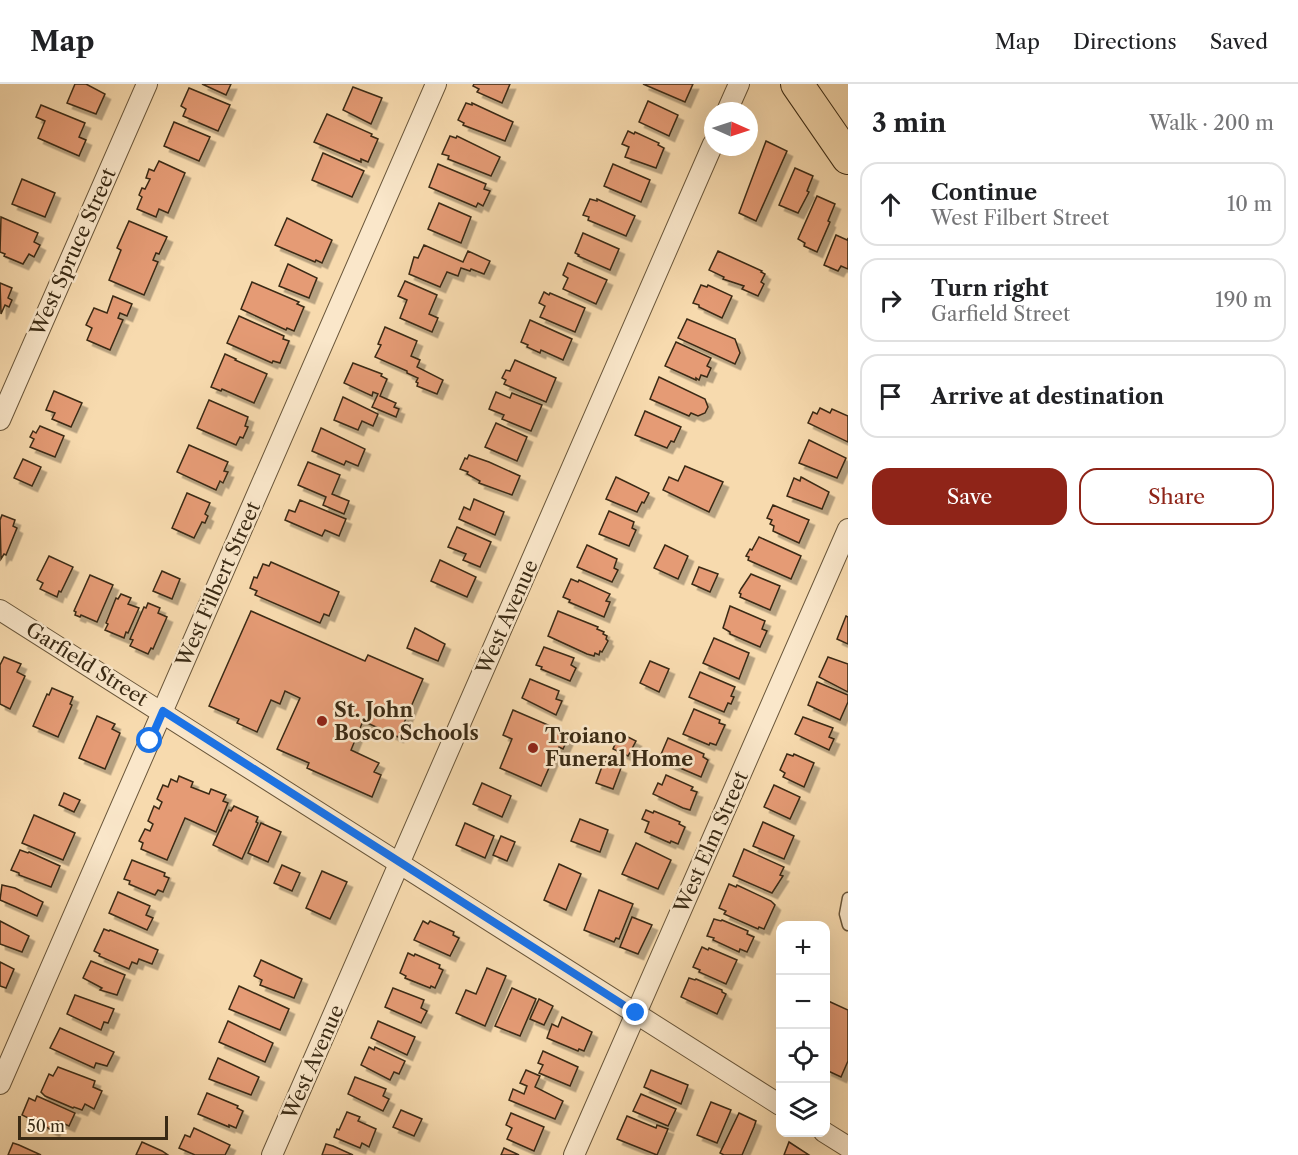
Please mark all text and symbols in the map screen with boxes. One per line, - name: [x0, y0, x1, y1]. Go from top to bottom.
- text: Map: [30, 24, 94, 58]
- text: Map: [995, 29, 1040, 54]
- text: Directions: [1073, 29, 1177, 54]
- text: Saved: [1210, 29, 1268, 54]
- north arrow: [704, 102, 758, 156]
- text: 3 min: [872, 107, 946, 139]
- text: Walk · 200 m: [1149, 111, 1274, 135]
- street label: West Spruce Street: [25, 164, 121, 341]
- text: Continue: [931, 179, 1037, 206]
- icon: ahead: [874, 188, 907, 221]
- text: 10 m: [1227, 192, 1272, 216]
- text: West Filbert Street: [931, 206, 1109, 230]
- text: Turn right: [931, 275, 1049, 302]
- icon: right: [874, 284, 907, 317]
- text: 190 m: [1215, 288, 1272, 312]
- text: Garfield Street: [931, 302, 1070, 326]
- icon: arrive: [874, 380, 907, 413]
- text: Arrive at destination: [931, 383, 1164, 410]
- button: Save: [872, 468, 1067, 525]
- button: Share: [1079, 468, 1274, 525]
- street label: West Filbert Street: [170, 498, 265, 671]
- street label: West Avenue: [471, 556, 543, 679]
- street label: Garfield Street: [22, 617, 152, 711]
- place label: St. John Bosco Schools: [334, 698, 479, 745]
- marker: St. John Bosco Schools: [315, 714, 329, 728]
- place label: Troiano Funeral Home: [545, 724, 693, 771]
- route start: [136, 727, 162, 753]
- marker: Troiano Funeral Home: [526, 741, 540, 755]
- street label: West Elm Street: [669, 767, 753, 918]
- map controls: [776, 921, 830, 1137]
- button: +: [776, 921, 830, 975]
- button: −: [776, 975, 830, 1029]
- route end: [622, 999, 648, 1025]
- street label: West Avenue: [277, 1001, 349, 1124]
- button: locate: [776, 1029, 830, 1083]
- button: layers: [776, 1083, 830, 1137]
- scale bar: [18, 1113, 168, 1140]
- text: 50 m: [27, 1116, 65, 1136]

